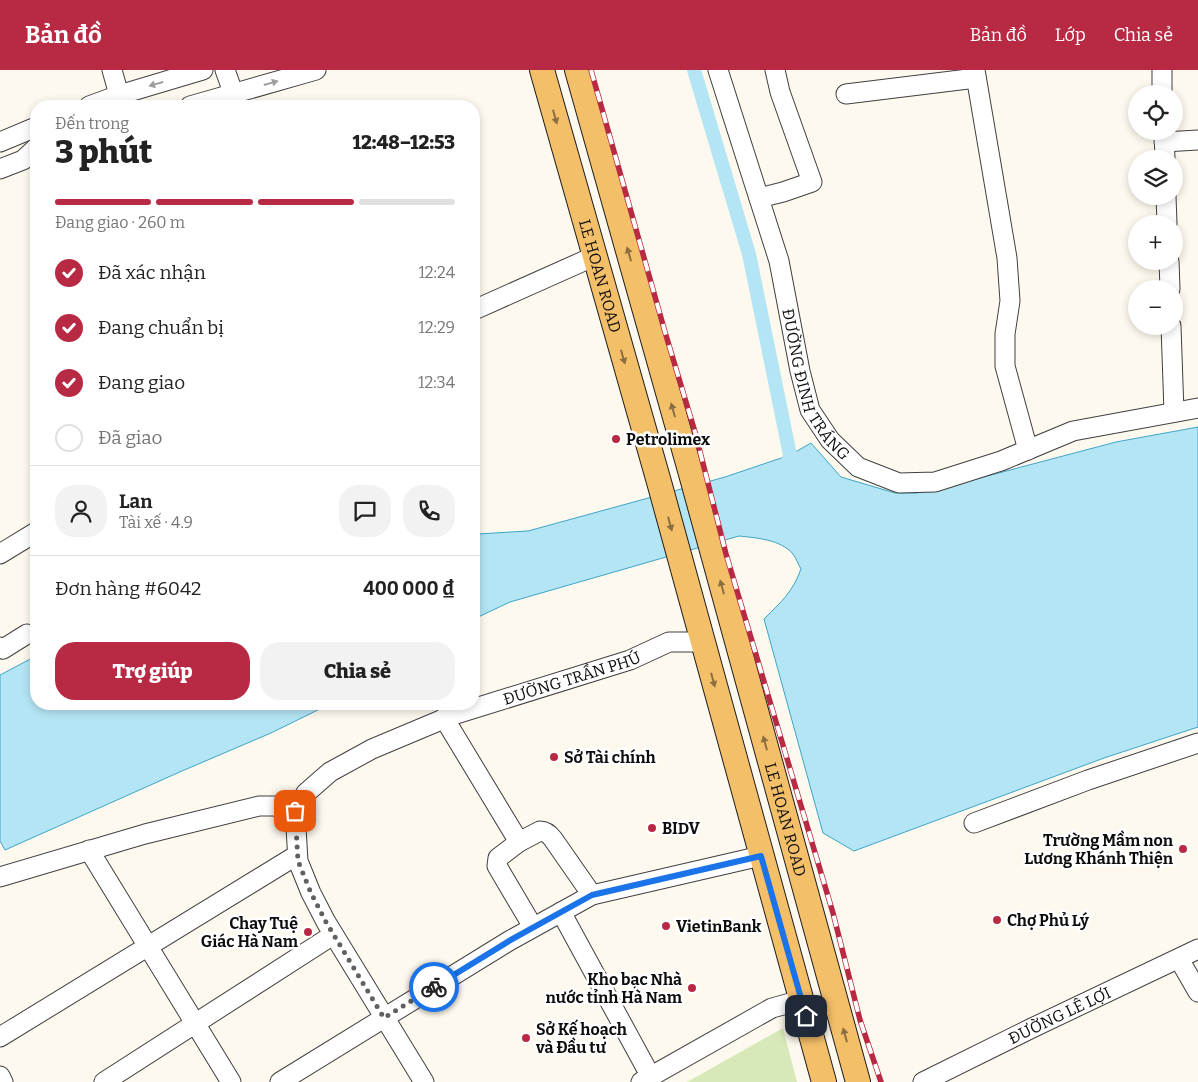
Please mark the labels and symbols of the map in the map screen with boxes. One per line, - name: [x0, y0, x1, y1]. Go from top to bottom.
- one-way arrow: [263, 78, 278, 86]
- one-way arrow: [149, 80, 164, 88]
- one-way arrow: [552, 109, 560, 124]
- street label: LE HOAN ROAD: [575, 217, 625, 335]
- one-way arrow: [624, 246, 632, 261]
- street label: ĐƯỜNG ĐINH TRÁNG: [778, 307, 854, 464]
- one-way arrow: [620, 350, 628, 365]
- one-way arrow: [669, 403, 677, 418]
- place label: Petrolimex: [626, 430, 710, 449]
- marker: Petrolimex: [610, 433, 622, 445]
- one-way arrow: [666, 516, 674, 531]
- one-way arrow: [717, 579, 725, 594]
- street label: ĐƯỜNG TRẦN PHÚ: [501, 646, 644, 709]
- one-way arrow: [709, 672, 717, 687]
- one-way arrow: [760, 736, 768, 751]
- place label: Sở Tài chính: [564, 748, 656, 767]
- marker: Sở Tài chính: [548, 751, 560, 763]
- street label: LE HOAN ROAD: [761, 761, 810, 879]
- pin: [274, 790, 316, 832]
- place label: BIDV: [662, 819, 701, 838]
- marker: BIDV: [646, 822, 658, 834]
- place label: Trường Mầm non Lương Khánh Thiện: [1024, 830, 1174, 868]
- marker: Trường Mầm non Lương Khánh Thiện: [1177, 843, 1189, 855]
- place label: Chợ Phủ Lý: [1007, 911, 1089, 930]
- place label: Chay Tuệ Giác Hà Nam: [201, 914, 299, 951]
- marker: Chợ Phủ Lý: [991, 914, 1003, 926]
- place label: VietinBank: [676, 917, 762, 936]
- marker: VietinBank: [660, 920, 672, 932]
- marker: Chay Tuệ Giác Hà Nam: [302, 926, 314, 938]
- courier: [409, 962, 459, 1012]
- place label: Kho bạc Nhà nước tỉnh Hà Nam: [545, 970, 683, 1007]
- marker: Kho bạc Nhà nước tỉnh Hà Nam: [686, 982, 698, 994]
- street label: ĐƯỜNG LÊ LỢI: [1005, 983, 1114, 1048]
- pin: [785, 995, 827, 1037]
- place label: Sở Kế hoạch và Đầu tư: [535, 1019, 627, 1057]
- one-way arrow: [841, 1027, 849, 1043]
- marker: Sở Kế hoạch và Đầu tư: [520, 1032, 532, 1044]

